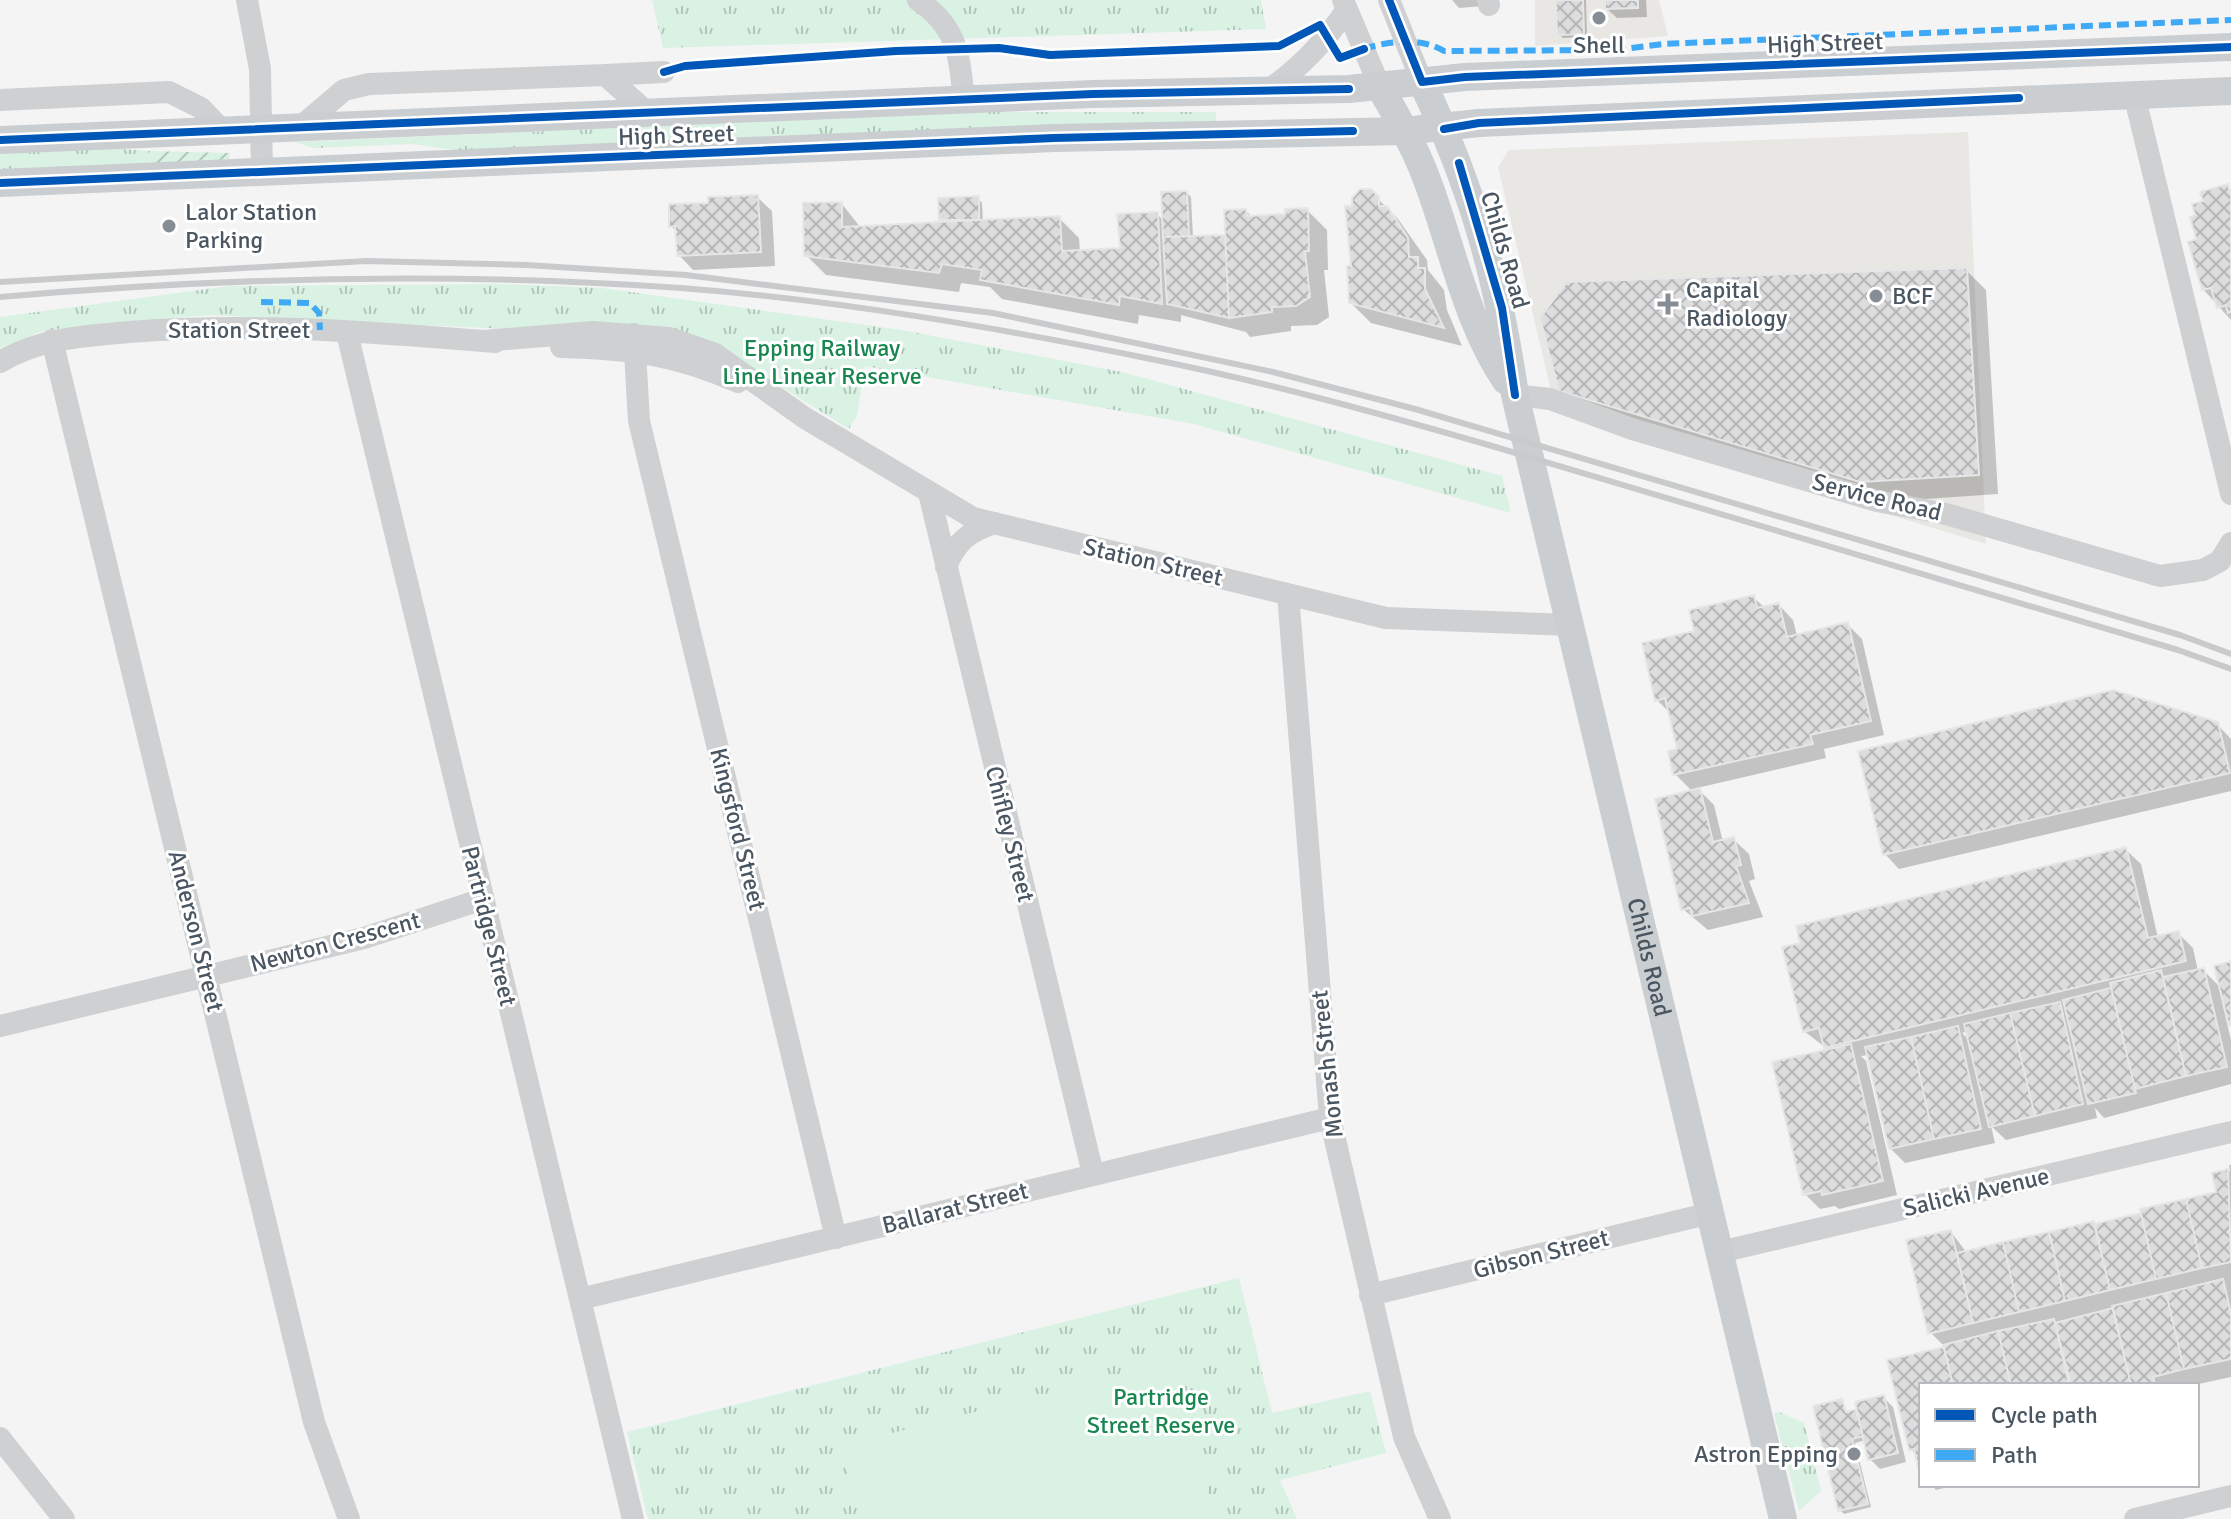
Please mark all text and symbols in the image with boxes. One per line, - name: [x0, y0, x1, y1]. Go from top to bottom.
- marker: Shell: [1590, 9, 1608, 27]
- street label: High Street: [1766, 26, 1884, 60]
- place label: Shell: [1573, 30, 1625, 60]
- street label: High Street: [617, 118, 735, 152]
- street label: Childs Road: [1474, 188, 1536, 312]
- place label: Lalor Station Parking: [185, 197, 317, 255]
- marker: Lalor Station Parking: [160, 217, 178, 235]
- place label: Capital Radiology: [1686, 275, 1787, 333]
- place label: BCF: [1892, 281, 1933, 311]
- marker: BCF: [1867, 287, 1885, 305]
- marker: Capital Radiology: [1657, 293, 1679, 315]
- street label: Station Street: [168, 315, 310, 345]
- park label: Epping Railway Line Linear Reserve: [722, 333, 922, 391]
- street label: Service Road: [1809, 466, 1945, 528]
- street label: Station Street: [1080, 531, 1226, 593]
- street label: Kingsford Street: [703, 745, 773, 913]
- street label: Chifley Street: [979, 763, 1041, 905]
- street label: Partridge Street: [455, 843, 523, 1009]
- street label: Anderson Street: [161, 847, 231, 1015]
- street label: Childs Road: [1620, 895, 1678, 1020]
- street label: Newton Crescent: [247, 905, 423, 979]
- street label: Monash Street: [1304, 989, 1350, 1139]
- street label: Salicki Avenue: [1900, 1161, 2052, 1223]
- street label: Ballarat Street: [879, 1175, 1031, 1241]
- street label: Gibson Street: [1470, 1223, 1612, 1285]
- park label: Partridge Street Reserve: [1087, 1382, 1235, 1440]
- legend: [1919, 1383, 2199, 1487]
- text: Cycle path: [1991, 1400, 2098, 1430]
- place label: Astron Epping: [1694, 1439, 1838, 1469]
- text: Path: [1991, 1440, 2037, 1470]
- marker: Astron Epping: [1845, 1445, 1863, 1463]

